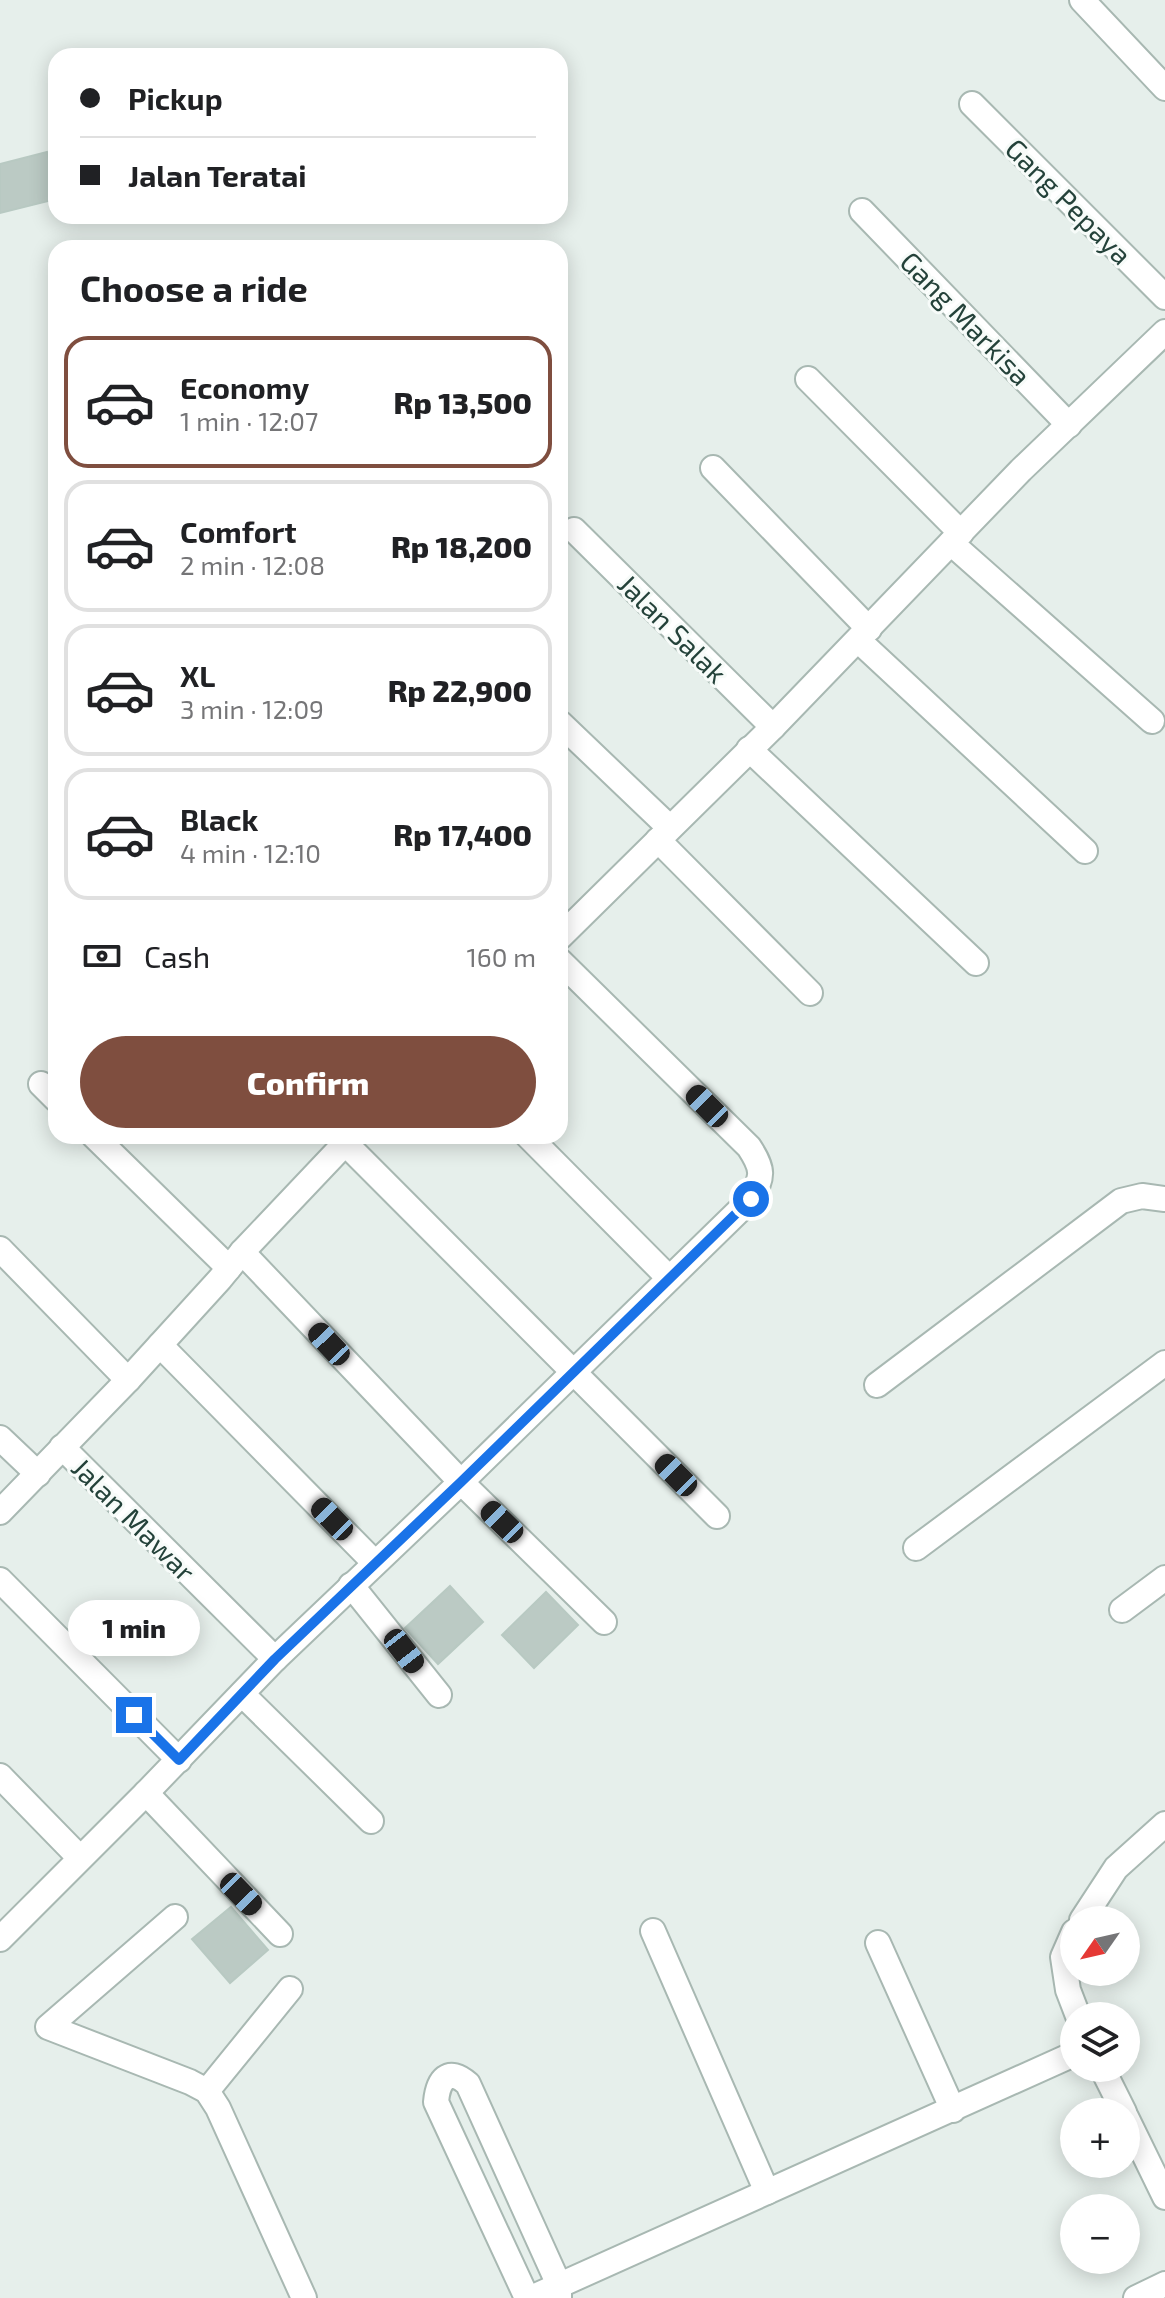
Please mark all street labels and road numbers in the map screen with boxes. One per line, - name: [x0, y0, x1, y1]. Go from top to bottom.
- street label: Gang Pepaya: [999, 131, 1139, 271]
- street label: Gang Markisa: [894, 244, 1038, 392]
- street label: Jalan Salak: [611, 566, 735, 690]
- street label: Jalan Mawar: [65, 1450, 203, 1588]

